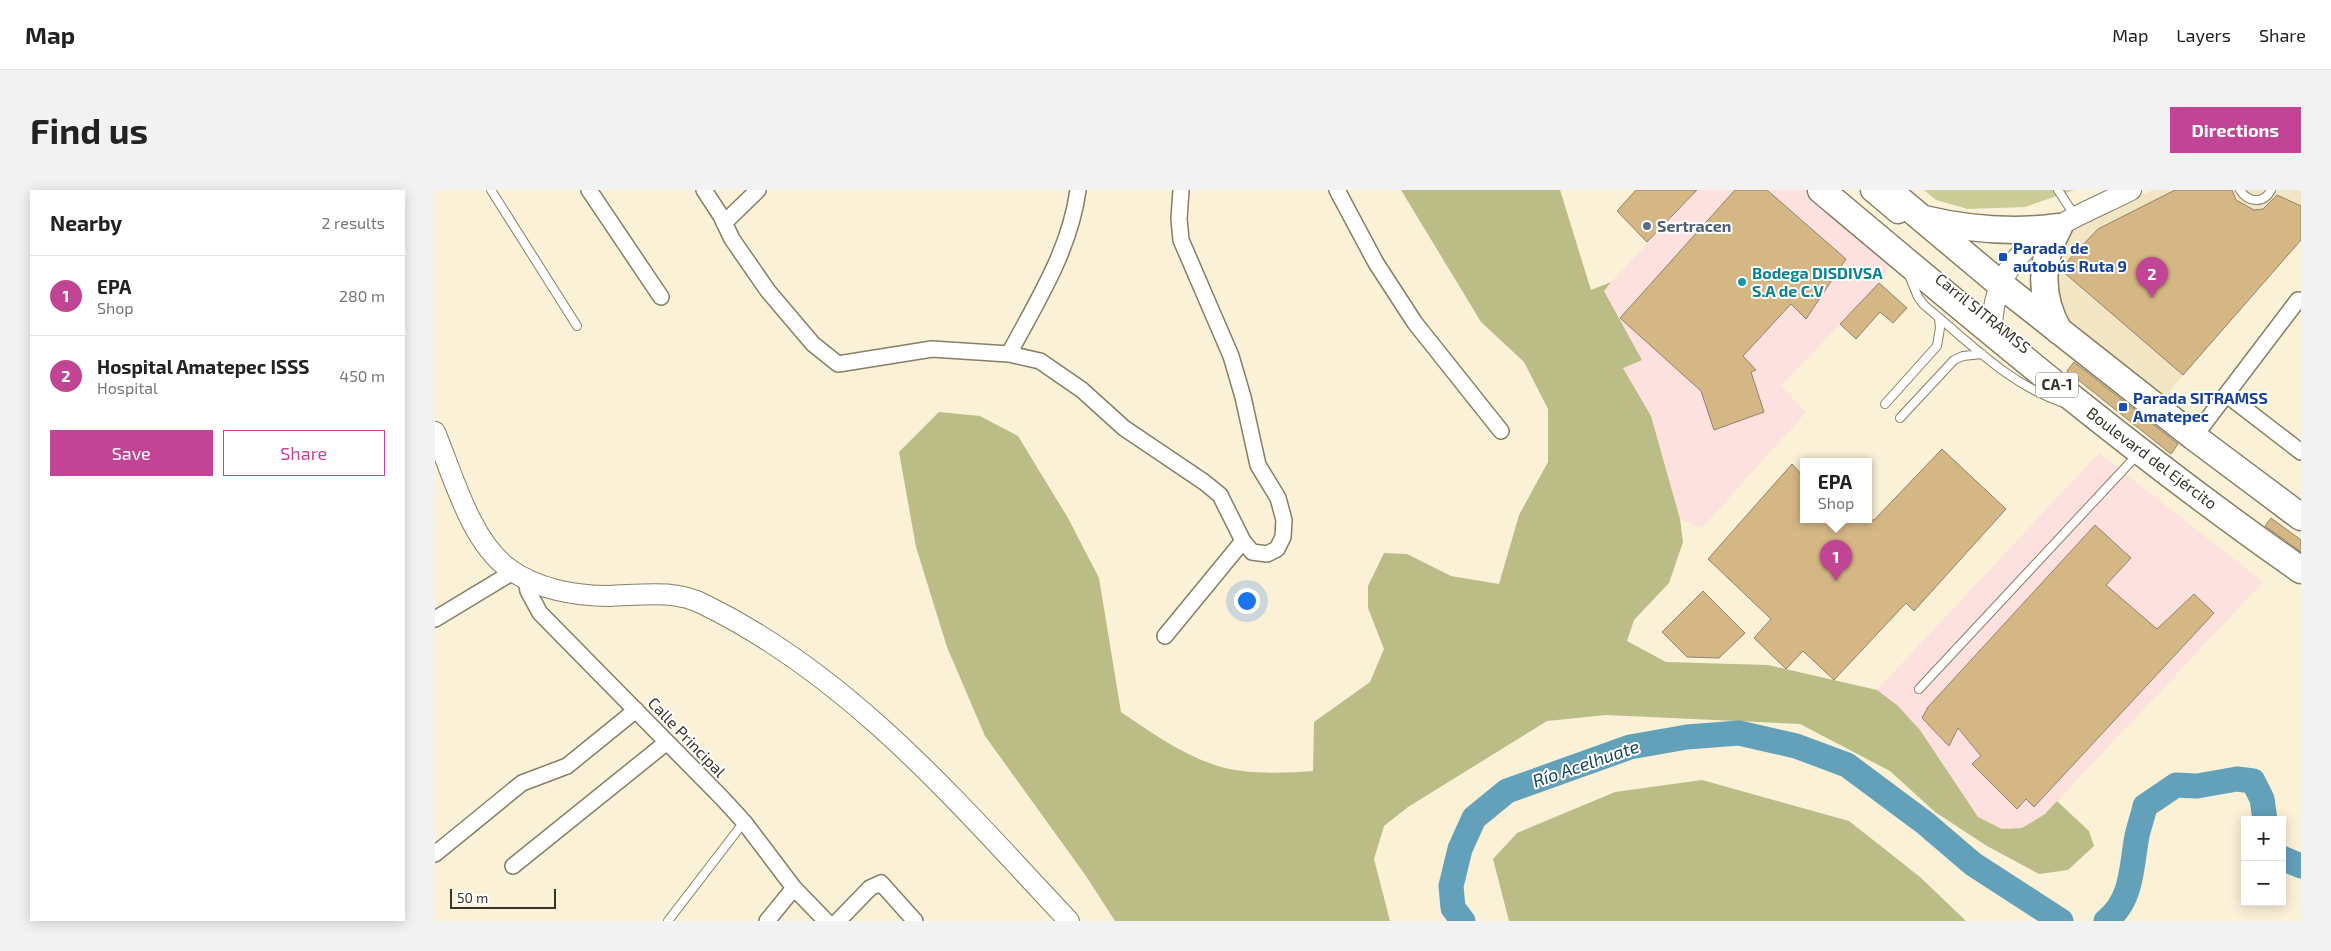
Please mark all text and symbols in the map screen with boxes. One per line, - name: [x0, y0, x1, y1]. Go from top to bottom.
- text: Map: [25, 20, 75, 49]
- text: Map: [2112, 24, 2148, 46]
- text: Layers: [2176, 24, 2231, 46]
- text: Share: [2259, 24, 2306, 46]
- button: Directions: [2170, 107, 2301, 153]
- text: Find us: [30, 109, 148, 151]
- text: Nearby: [50, 210, 122, 235]
- text: 2 results: [322, 213, 385, 232]
- place label: Sertracen: [1657, 216, 1731, 235]
- marker: Sertracen: [1641, 220, 1653, 232]
- place label: Parada de autobús Ruta 9: [2013, 238, 2127, 275]
- marker: Parada de autobús Ruta 9: [1997, 251, 2009, 263]
- pin: 2: [2136, 257, 2168, 298]
- place label: Bodega DISDIVSA S.A de C.V: [1752, 263, 1883, 300]
- street label: Carril SITRAMSS: [1932, 268, 2035, 357]
- text: EPA: [97, 275, 132, 298]
- marker: Bodega DISDIVSA S.A de C.V: [1736, 276, 1748, 288]
- text: 1: [63, 286, 69, 305]
- text: 280 m: [339, 286, 385, 305]
- text: Shop: [97, 298, 134, 317]
- text: Hospital Amatepec ISSS: [97, 355, 310, 378]
- text: 2: [61, 366, 71, 385]
- text: 450 m: [339, 366, 385, 385]
- road number: CA-1: [2036, 372, 2078, 398]
- text: Hospital: [97, 378, 158, 397]
- place label: Parada SITRAMSS Amatepec: [2133, 388, 2268, 425]
- marker: Parada SITRAMSS Amatepec: [2117, 401, 2129, 413]
- street label: Boulevard del Ejército: [2083, 402, 2221, 514]
- button: Save: [50, 430, 213, 476]
- button: Share: [223, 430, 385, 476]
- popup: [1800, 458, 1872, 523]
- text: EPA: [1818, 470, 1852, 493]
- text: Shop: [1818, 493, 1854, 512]
- pin: 1: [1820, 540, 1852, 581]
- your location: [1234, 588, 1260, 614]
- street label: Calle Principal: [645, 693, 730, 781]
- water label: Río Acelhuate: [1529, 734, 1642, 792]
- map controls: [2241, 816, 2286, 906]
- button: +: [2241, 816, 2286, 861]
- button: −: [2241, 861, 2286, 906]
- scale bar: [450, 886, 556, 909]
- text: 50 m: [457, 889, 488, 906]

